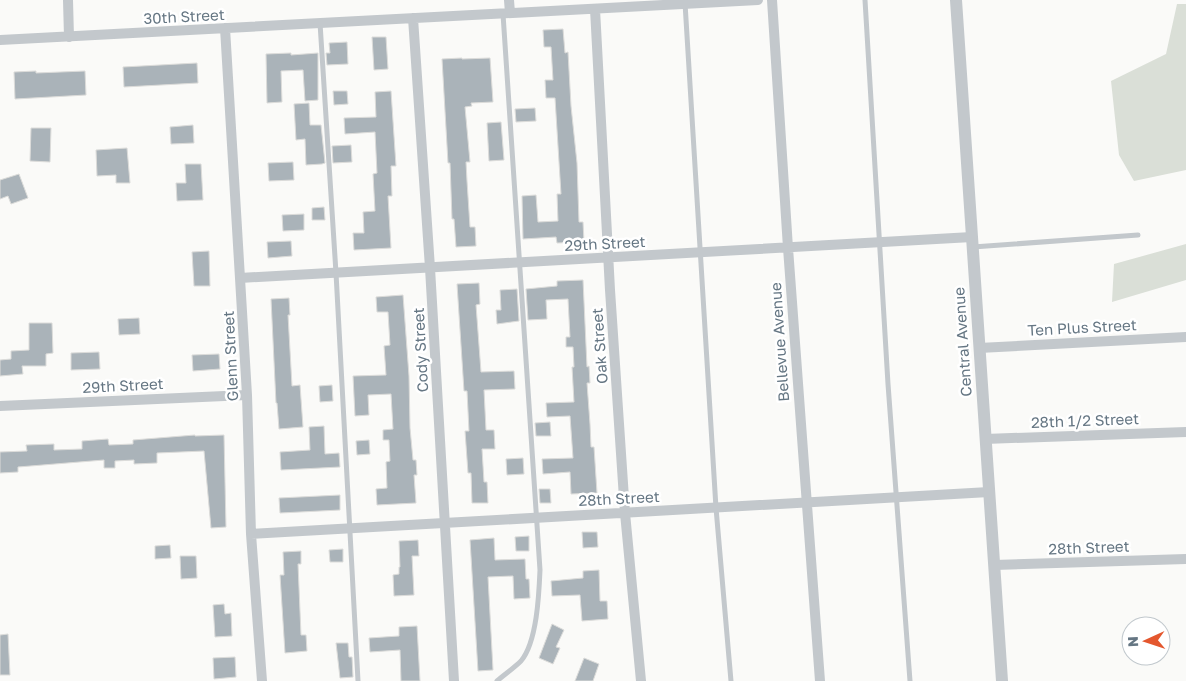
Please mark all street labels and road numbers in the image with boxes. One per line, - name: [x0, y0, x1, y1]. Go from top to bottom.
- street label: 30th Street: [143, 5, 225, 27]
- street label: 29th Street: [564, 232, 646, 254]
- street label: Bellevue Avenue: [766, 281, 792, 402]
- street label: Central Avenue: [949, 286, 975, 397]
- street label: Cody Street: [409, 307, 431, 393]
- street label: Oak Street: [587, 307, 611, 385]
- street label: Glenn Street: [219, 310, 241, 402]
- street label: Ten Plus Street: [1027, 315, 1137, 339]
- street label: 29th Street: [82, 374, 164, 396]
- street label: 28th 1/2 Street: [1031, 409, 1139, 431]
- street label: 28th Street: [578, 487, 660, 509]
- street label: 28th Street: [1048, 537, 1130, 557]

